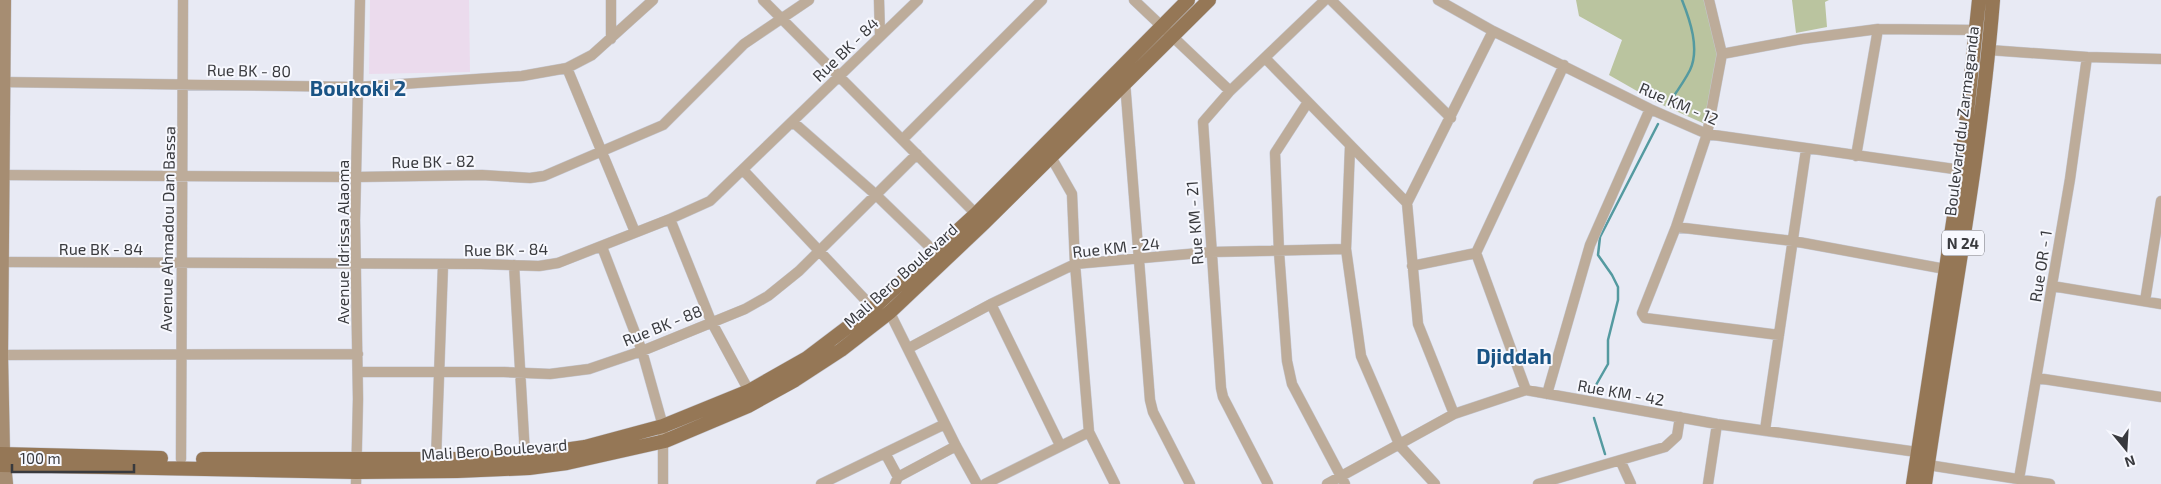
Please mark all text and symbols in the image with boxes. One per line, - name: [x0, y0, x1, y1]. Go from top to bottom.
- street label: Rue BK - 84: [808, 13, 882, 85]
- street label: Boulevard du Zarmaganda: [1940, 25, 1982, 217]
- street label: Rue BK - 80: [207, 60, 291, 80]
- district label: Boukoki 2: [310, 75, 406, 100]
- street label: Rue KM - 12: [1636, 78, 1722, 128]
- street label: Avenue Ahmadou Dan Bassa: [156, 126, 178, 332]
- street label: Rue BK - 82: [391, 151, 475, 171]
- street label: Avenue Idrissa Alaoma: [333, 160, 352, 324]
- street label: Rue KM - 21: [1182, 180, 1206, 266]
- street label: Mali Bero Boulevard: [839, 219, 961, 331]
- street label: Rue OR - 1: [2025, 229, 2055, 303]
- road number: N 24: [1942, 230, 1984, 256]
- street label: Rue KM - 24: [1071, 233, 1161, 261]
- street label: Rue BK - 84: [59, 239, 143, 258]
- street label: Rue BK - 84: [464, 239, 548, 259]
- street label: Rue BK - 88: [619, 300, 705, 350]
- district label: Djiddah: [1476, 343, 1552, 368]
- street label: Rue KM - 42: [1576, 375, 1666, 409]
- north arrow: [2101, 424, 2151, 474]
- street label: Mali Bero Boulevard: [420, 434, 568, 464]
- scale bar: [12, 442, 135, 474]
- text: 100 m: [20, 449, 61, 467]
- text: N: [2123, 452, 2138, 471]

